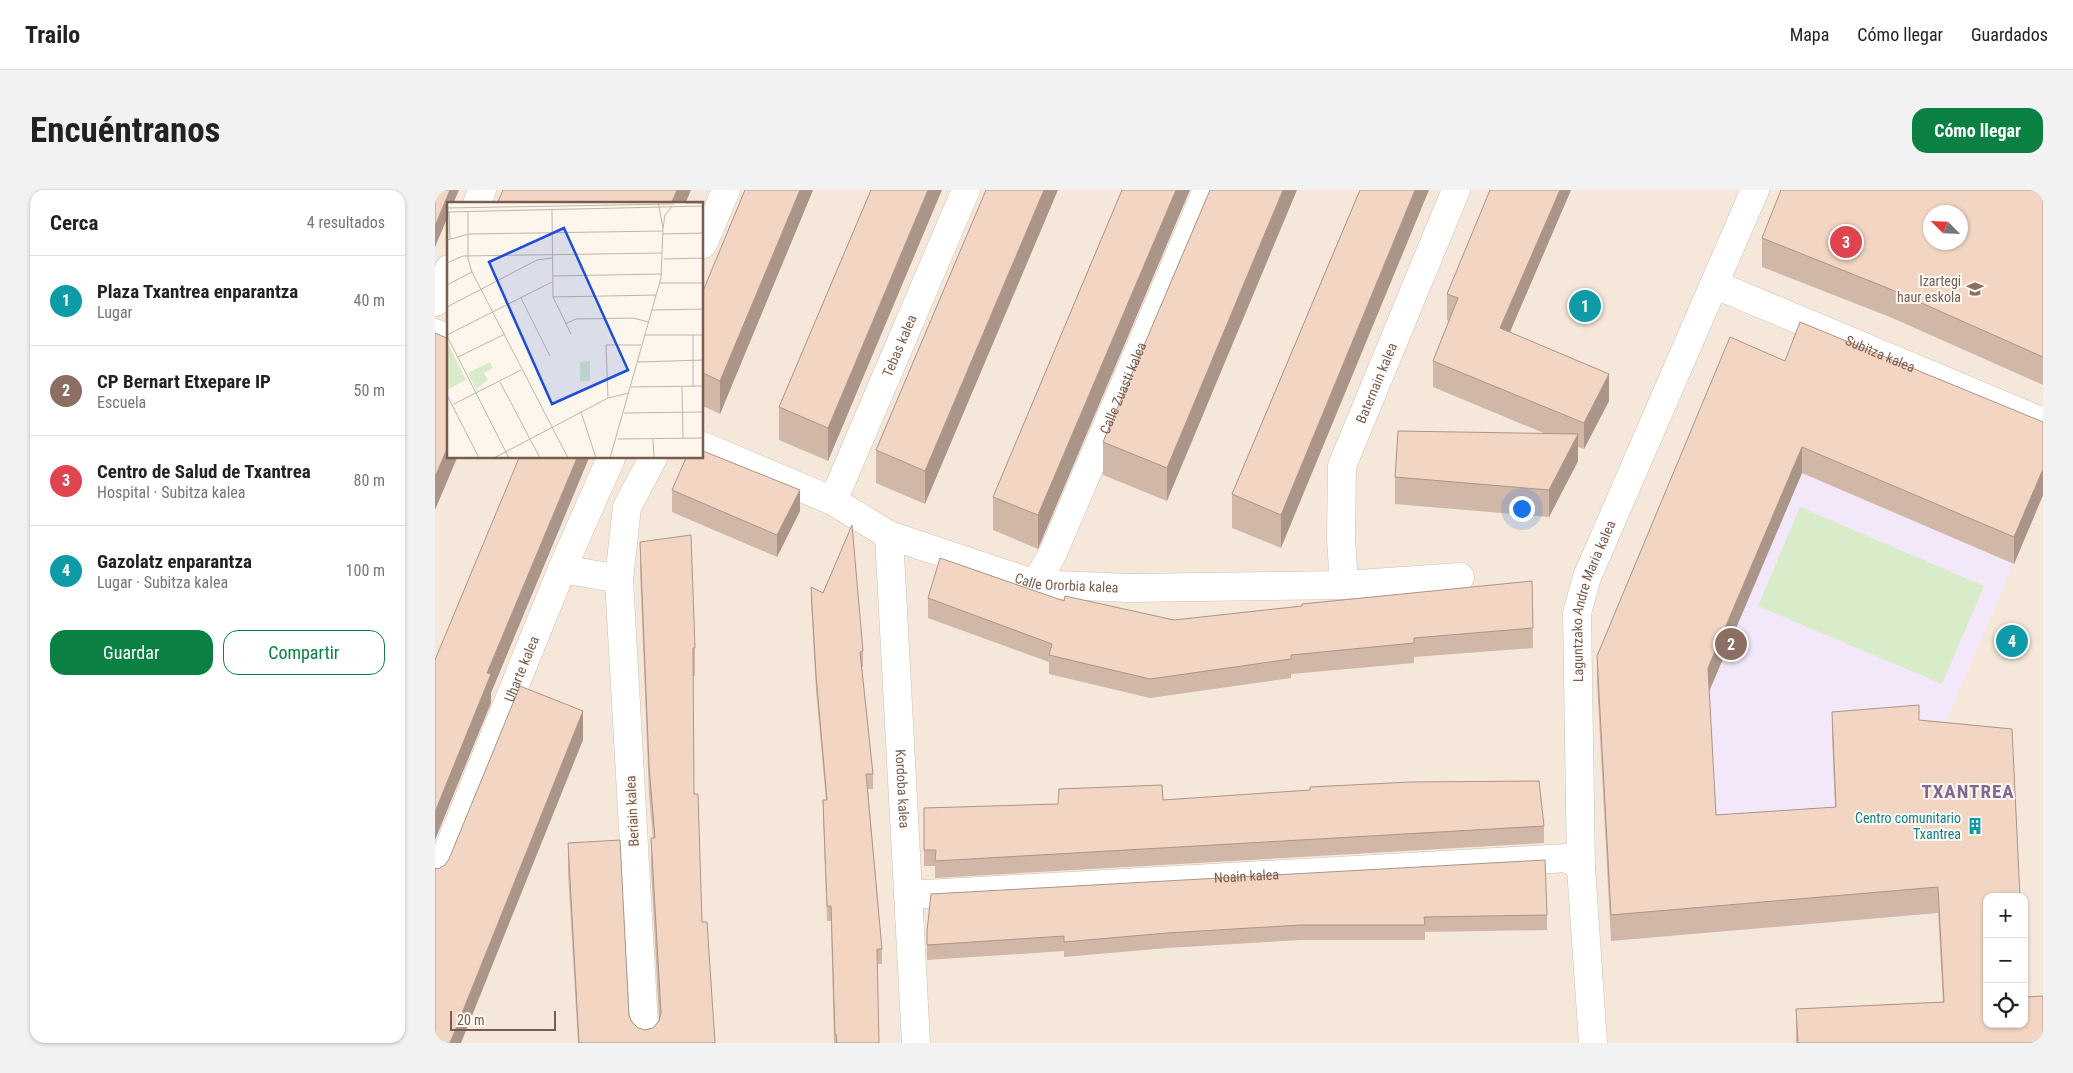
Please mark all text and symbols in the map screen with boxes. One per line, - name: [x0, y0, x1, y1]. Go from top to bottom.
- text: Trailo: [25, 21, 80, 49]
- text: Mapa: [1790, 24, 1829, 45]
- text: Cómo llegar: [1857, 24, 1943, 45]
- text: Guardados: [1971, 24, 2048, 45]
- button: Cómo llegar: [1912, 108, 2043, 153]
- text: Encuéntranos: [30, 110, 221, 151]
- inset map: [447, 202, 704, 459]
- north arrow: [1923, 205, 1968, 250]
- text: Cerca: [50, 211, 98, 235]
- text: 4 resultados: [307, 213, 385, 232]
- pin: 3: [1830, 223, 1862, 261]
- place label: Izartegi haur eskola: [1897, 273, 1961, 305]
- school or university icon: Izartegi haur eskola: [1965, 279, 1985, 299]
- text: Plaza Txantrea enparantza: [97, 280, 298, 303]
- pin: 1: [1569, 287, 1601, 325]
- text: 1: [62, 291, 70, 310]
- text: 40 m: [353, 291, 385, 310]
- text: Lugar: [97, 303, 132, 322]
- street label: Tebas kalea: [879, 312, 920, 379]
- street label: Subitza kalea: [1843, 332, 1917, 375]
- street label: Calle Zuasti kalea: [1096, 340, 1149, 436]
- street label: Baternain kalea: [1353, 340, 1400, 426]
- text: CP Bernart Etxepare IP: [97, 370, 271, 393]
- text: 2: [62, 381, 70, 400]
- text: 50 m: [353, 381, 385, 400]
- text: Escuela: [97, 393, 146, 412]
- text: Centro de Salud de Txantrea: [97, 460, 311, 483]
- text: 3: [62, 471, 70, 490]
- text: 80 m: [353, 471, 385, 490]
- text: Hospital · Subitza kalea: [97, 483, 246, 502]
- your location: [1509, 496, 1535, 522]
- street label: Laguntzako Andre Maria kalea: [1569, 518, 1619, 682]
- text: Gazolatz enparantza: [97, 550, 252, 573]
- text: 4: [62, 561, 70, 580]
- text: 100 m: [346, 561, 385, 580]
- street label: Calle Ororbia kalea: [1013, 570, 1119, 596]
- text: Lugar · Subitza kalea: [97, 573, 228, 592]
- pin: 4: [1996, 622, 2028, 660]
- pin: 2: [1715, 625, 1747, 663]
- button: Guardar: [50, 630, 213, 675]
- button: Compartir: [223, 630, 385, 675]
- street label: Uharte kalea: [501, 634, 542, 704]
- street label: Kordoba kalea: [892, 749, 913, 829]
- street label: Beriain kalea: [622, 775, 642, 847]
- district label: TXANTREA: [1921, 780, 2015, 803]
- place label: Centro comunitario Txantrea: [1855, 810, 1961, 842]
- building icon: Centro comunitario Txantrea: [1965, 816, 1985, 836]
- street label: Noain kalea: [1213, 866, 1279, 886]
- map controls: [1983, 893, 2028, 1028]
- button: +: [1983, 893, 2028, 938]
- button: −: [1983, 938, 2028, 983]
- button: locate: [1983, 983, 2028, 1028]
- scale bar: [450, 1008, 556, 1031]
- text: 20 m: [457, 1012, 485, 1028]

